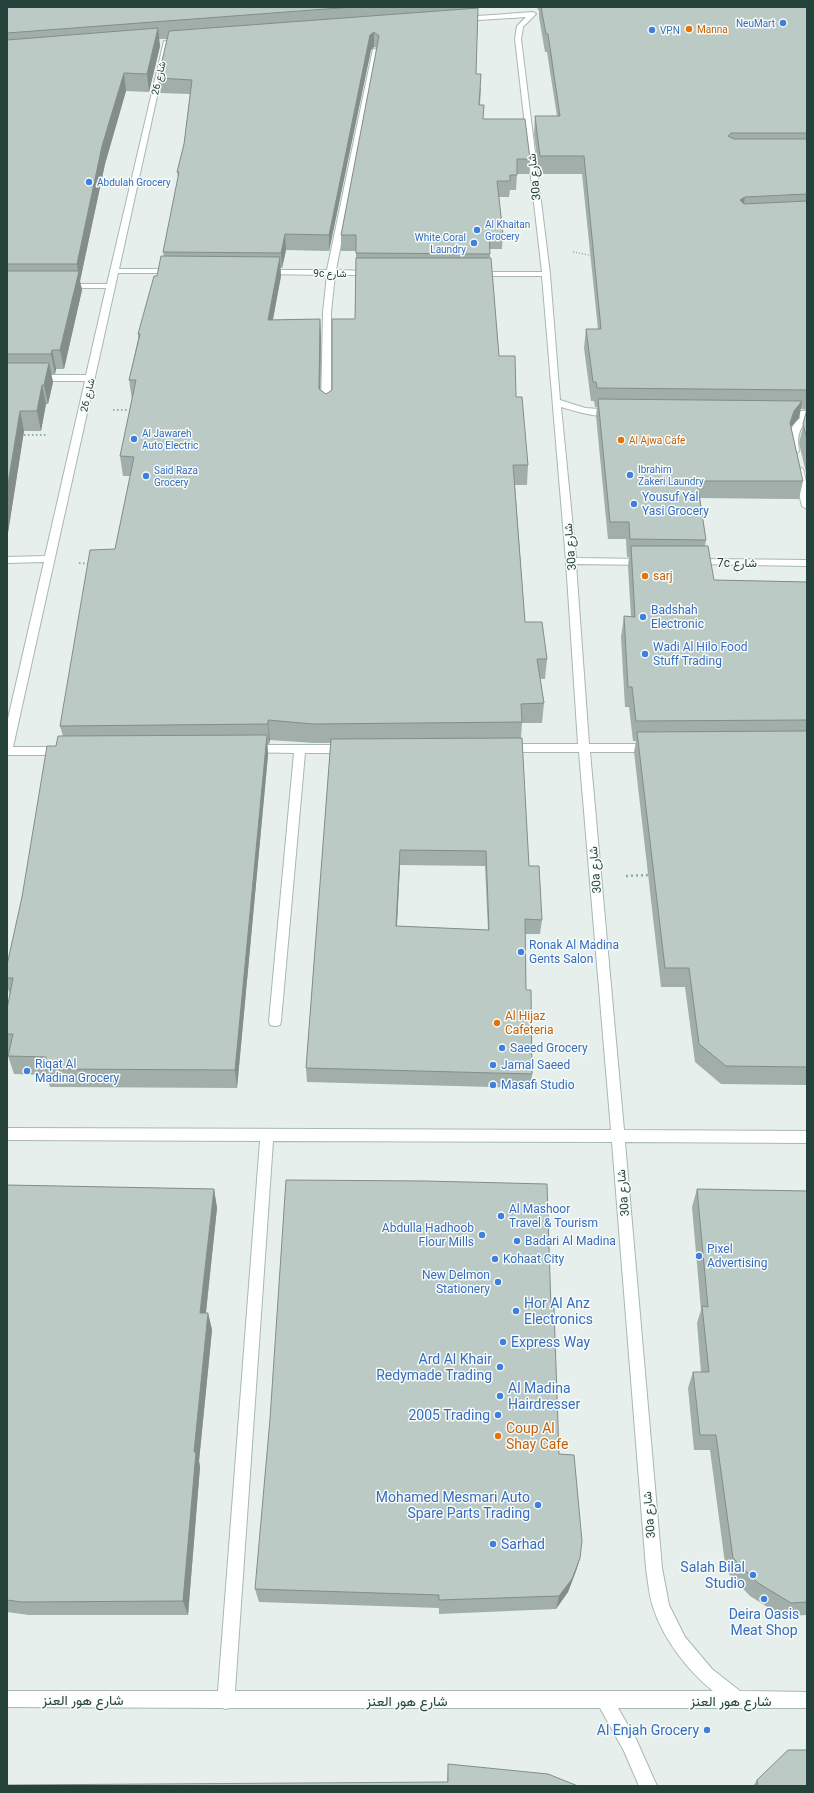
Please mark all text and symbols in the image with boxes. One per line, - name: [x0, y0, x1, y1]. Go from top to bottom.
- place label: NeuMart: [736, 18, 775, 29]
- marker: NeuMart: [778, 18, 788, 28]
- marker: Manna: [684, 24, 694, 34]
- place label: Manna: [697, 24, 728, 35]
- marker: VPN: [647, 25, 657, 35]
- place label: VPN: [660, 25, 680, 36]
- street label: شارع 26: [149, 60, 169, 96]
- street label: 30a شارع: [525, 153, 545, 201]
- marker: Abdulah Grocery: [84, 177, 94, 187]
- place label: Abdulah Grocery: [97, 177, 171, 188]
- place label: Al Khaitan Grocery: [485, 219, 530, 242]
- marker: Al Khaitan Grocery: [472, 225, 482, 235]
- place label: White Coral Laundry: [415, 232, 466, 255]
- marker: White Coral Laundry: [469, 238, 479, 248]
- street label: 9c شارع: [313, 268, 347, 280]
- street label: شارع 26: [78, 377, 98, 413]
- place label: Al Jawareh Auto Electric: [142, 428, 198, 451]
- marker: Al Jawareh Auto Electric: [129, 434, 139, 444]
- marker: Al Ajwa Cafe: [616, 435, 626, 445]
- place label: Al Ajwa Cafe: [629, 435, 685, 446]
- place label: Ibrahim Zakeri Laundry: [638, 464, 704, 487]
- place label: Said Raza Grocery: [154, 465, 198, 488]
- marker: Ibrahim Zakeri Laundry: [625, 470, 635, 480]
- marker: Said Raza Grocery: [141, 471, 151, 481]
- place label: Yousuf Yal Yasi Grocery: [642, 490, 709, 518]
- marker: Yousuf Yal Yasi Grocery: [629, 499, 639, 509]
- street label: 30a شارع: [561, 523, 581, 571]
- street label: 7c شارع: [717, 556, 757, 572]
- place label: sarj: [653, 569, 673, 583]
- marker: sarj: [640, 571, 650, 581]
- place label: Badshah Electronic: [651, 603, 704, 631]
- marker: Badshah Electronic: [638, 612, 648, 622]
- place label: Wadi Al Hilo Food Stuff Trading: [653, 640, 748, 668]
- marker: Wadi Al Hilo Food Stuff Trading: [640, 649, 650, 659]
- street label: 30a شارع: [586, 846, 606, 894]
- place label: Ronak Al Madina Gents Salon: [529, 938, 619, 966]
- marker: Ronak Al Madina Gents Salon: [516, 947, 526, 957]
- place label: Al Hijaz Cafeteria: [505, 1009, 554, 1037]
- marker: Al Hijaz Cafeteria: [492, 1018, 502, 1028]
- place label: Saeed Grocery: [510, 1041, 588, 1055]
- marker: Saeed Grocery: [497, 1043, 507, 1053]
- place label: Riqat Al Madina Grocery: [35, 1057, 120, 1085]
- place label: Jamal Saeed: [501, 1058, 570, 1072]
- marker: Jamal Saeed: [488, 1060, 498, 1070]
- marker: Riqat Al Madina Grocery: [22, 1066, 32, 1076]
- place label: Masafi Studio: [501, 1078, 575, 1092]
- marker: Masafi Studio: [488, 1080, 498, 1090]
- street label: 30a شارع: [614, 1169, 634, 1217]
- place label: Al Mashoor Travel & Tourism: [509, 1202, 598, 1230]
- marker: Al Mashoor Travel & Tourism: [496, 1211, 506, 1221]
- place label: Abdulla Hadhoob Flour Mills: [382, 1221, 474, 1249]
- marker: Abdulla Hadhoob Flour Mills: [477, 1230, 487, 1240]
- place label: Badari Al Madina: [525, 1234, 616, 1248]
- marker: Badari Al Madina: [512, 1236, 522, 1246]
- place label: Pixel Advertising: [707, 1242, 767, 1270]
- marker: Pixel Advertising: [694, 1251, 704, 1261]
- place label: Kohaat City: [503, 1252, 564, 1266]
- marker: Kohaat City: [490, 1254, 500, 1264]
- place label: New Delmon Stationery: [422, 1268, 490, 1296]
- marker: New Delmon Stationery: [493, 1277, 503, 1287]
- place label: Hor Al Anz Electronics: [524, 1295, 593, 1327]
- marker: Hor Al Anz Electronics: [511, 1306, 521, 1316]
- place label: Express Way: [511, 1334, 590, 1350]
- marker: Express Way: [498, 1337, 508, 1347]
- place label: Ard Al Khair Redymade Trading: [376, 1351, 492, 1383]
- marker: Ard Al Khair Redymade Trading: [495, 1362, 505, 1372]
- place label: Al Madina Hairdresser: [508, 1380, 580, 1412]
- marker: Al Madina Hairdresser: [495, 1391, 505, 1401]
- place label: 2005 Trading: [409, 1407, 490, 1423]
- marker: 2005 Trading: [493, 1410, 503, 1420]
- place label: Coup Al Shay Cafe: [506, 1420, 569, 1452]
- marker: Coup Al Shay Cafe: [493, 1431, 503, 1441]
- place label: Mohamed Mesmari Auto Spare Parts Trading: [376, 1489, 530, 1521]
- street label: 30a شارع: [640, 1491, 660, 1539]
- marker: Mohamed Mesmari Auto Spare Parts Trading: [533, 1500, 543, 1510]
- place label: Sarhad: [501, 1536, 545, 1552]
- marker: Sarhad: [488, 1539, 498, 1549]
- place label: Salah Bilal Studio: [680, 1559, 745, 1591]
- marker: Salah Bilal Studio: [748, 1570, 758, 1580]
- marker: Deira Oasis Meat Shop: [759, 1594, 769, 1604]
- place label: Deira Oasis Meat Shop: [729, 1606, 799, 1638]
- street label: شارع هور العنز: [41, 1692, 124, 1711]
- street label: شارع هور العنز: [365, 1693, 448, 1712]
- street label: شارع هور العنز: [689, 1693, 772, 1712]
- place label: Al Enjah Grocery: [597, 1722, 699, 1738]
- marker: Al Enjah Grocery: [702, 1725, 712, 1735]

